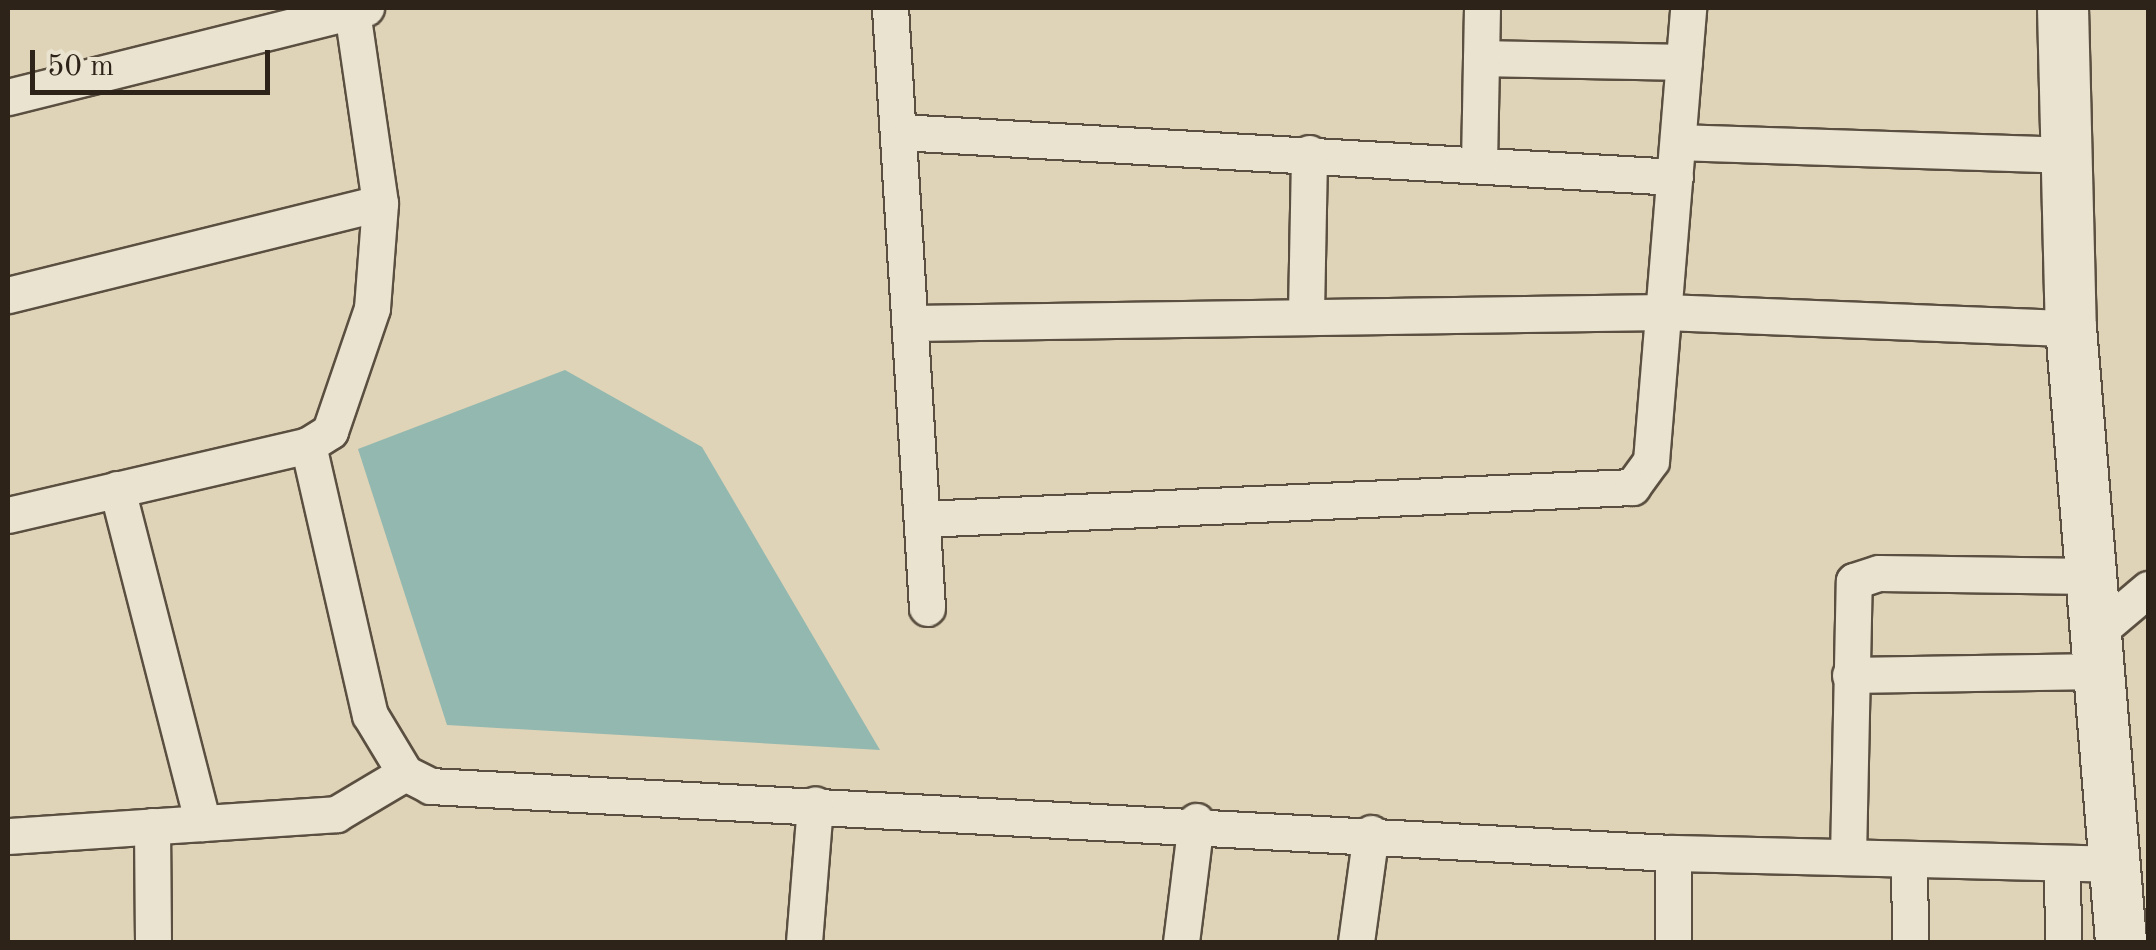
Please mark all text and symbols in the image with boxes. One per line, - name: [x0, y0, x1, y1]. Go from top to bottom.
- scale bar: [35, 30, 275, 92]
- text: 50 m: [47, 52, 114, 82]

